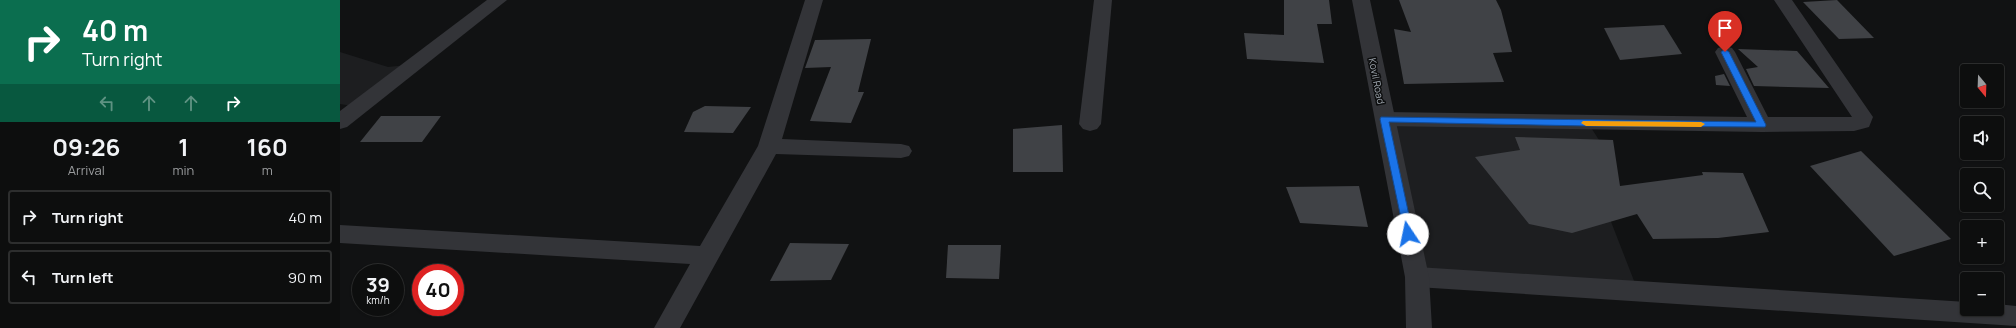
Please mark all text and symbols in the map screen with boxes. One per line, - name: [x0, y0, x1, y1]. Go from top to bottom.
- text: 40 m: [82, 11, 148, 49]
- pin: [1708, 11, 1742, 52]
- icon: right: [16, 16, 68, 68]
- icon: arrive: [1714, 17, 1736, 39]
- text: Turn right: [82, 47, 163, 71]
- street label: Kovil Road: [1366, 57, 1388, 105]
- north arrow: [1960, 64, 2004, 108]
- map controls: [1960, 64, 2004, 316]
- icon: left: [96, 92, 118, 114]
- icon: ahead: [138, 92, 160, 114]
- icon: ahead: [180, 92, 202, 114]
- icon: right: [222, 92, 244, 114]
- button: sound: [1960, 116, 2004, 160]
- text: 09:26: [52, 130, 120, 163]
- text: 1: [178, 130, 189, 163]
- text: 160: [247, 130, 288, 163]
- text: Arrival: [68, 161, 105, 179]
- text: min: [173, 161, 194, 179]
- text: m: [262, 161, 273, 179]
- button: search: [1960, 168, 2004, 212]
- icon: right: [18, 206, 40, 228]
- text: Turn right: [52, 207, 123, 228]
- text: 40 m: [288, 207, 322, 228]
- position arrow: [1387, 213, 1429, 255]
- button: +: [1960, 220, 2004, 264]
- speed limit sign: 40: [412, 264, 464, 316]
- icon: left: [18, 266, 40, 288]
- text: Turn left: [52, 267, 114, 288]
- text: 90 m: [288, 267, 322, 288]
- text: 39: [366, 271, 390, 298]
- button: −: [1960, 272, 2004, 316]
- text: km/h: [366, 293, 390, 307]

